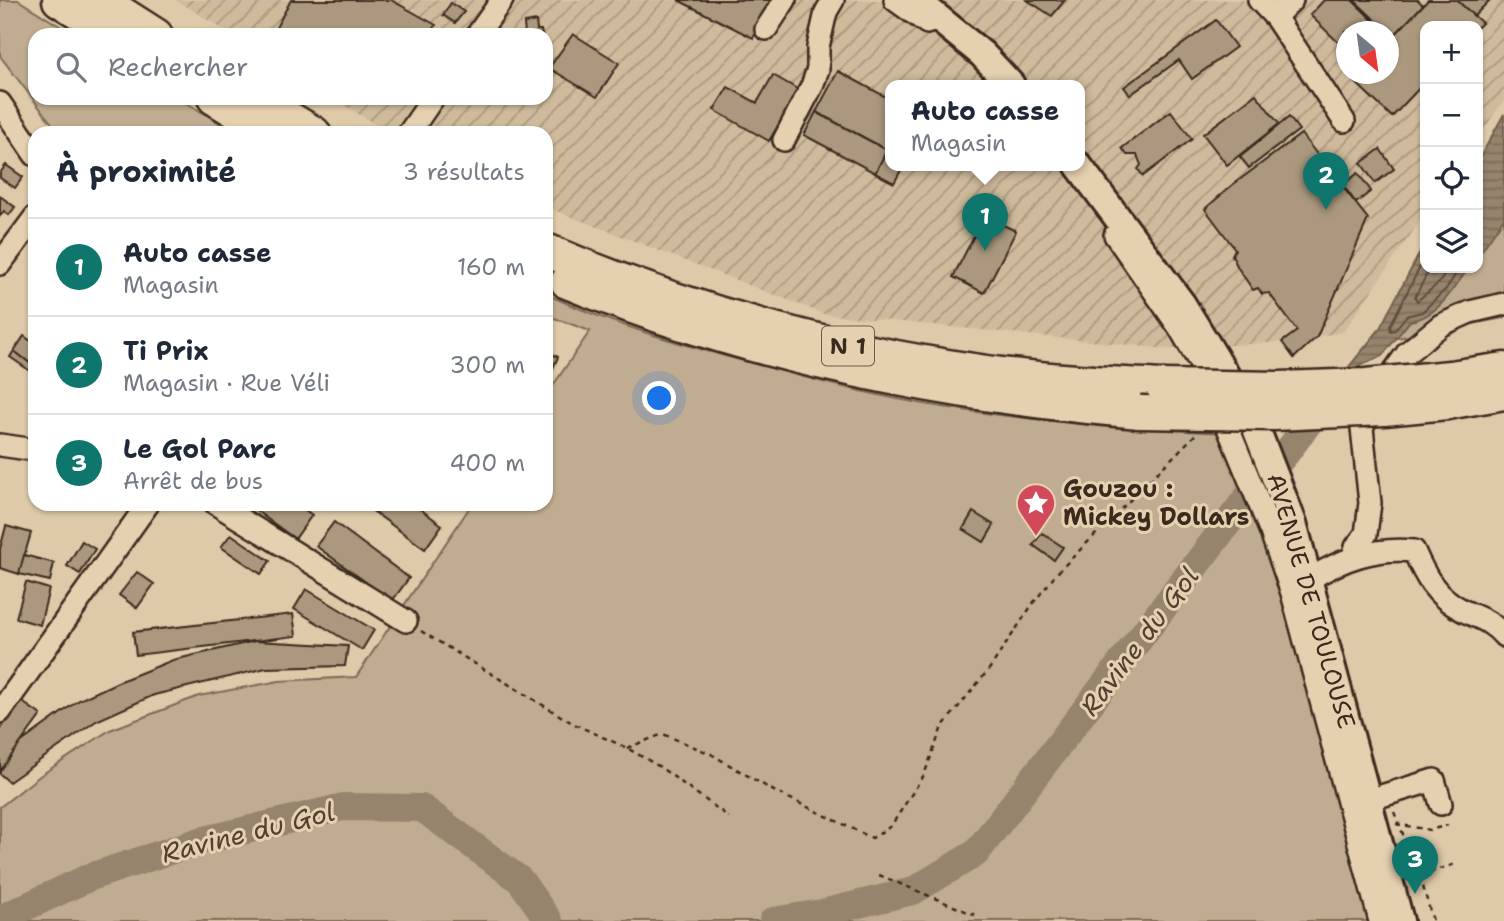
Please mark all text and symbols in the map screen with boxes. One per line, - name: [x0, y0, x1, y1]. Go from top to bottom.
- north arrow: [1336, 21, 1399, 84]
- map controls: [1420, 21, 1483, 273]
- button: +: [1420, 21, 1483, 84]
- search box: [28, 28, 553, 105]
- icon: search: [52, 48, 90, 86]
- text: Rechercher: [108, 49, 248, 84]
- popup: [885, 80, 1085, 171]
- button: −: [1420, 84, 1483, 147]
- text: Auto casse: [911, 93, 1059, 128]
- text: Magasin: [911, 128, 1006, 158]
- button: locate: [1420, 147, 1483, 210]
- text: À proximité: [56, 151, 236, 192]
- pin: 2: [1303, 152, 1349, 210]
- text: 3 résultats: [403, 157, 525, 187]
- pin: 1: [962, 193, 1008, 251]
- button: layers: [1420, 210, 1483, 273]
- text: Auto casse: [123, 235, 272, 270]
- text: 1: [74, 252, 84, 282]
- text: 160 m: [457, 252, 525, 282]
- text: Magasin: [123, 270, 219, 300]
- road number: N 1: [822, 326, 874, 366]
- text: Ti Prix: [123, 333, 208, 368]
- text: 2: [71, 350, 87, 380]
- text: 300 m: [450, 350, 525, 380]
- text: Magasin · Rue Véli: [123, 368, 330, 398]
- your location: [642, 381, 676, 415]
- text: Le Gol Parc: [123, 431, 277, 466]
- text: 3: [71, 448, 87, 478]
- text: 400 m: [449, 448, 525, 478]
- text: Arrêt de bus: [123, 466, 263, 496]
- street label: AVENUE DE TOULOUSE: [1259, 470, 1363, 732]
- place label: Gouzou : Mickey Dollars: [1063, 473, 1249, 533]
- place icon: Gouzou : Mickey Dollars: [1015, 482, 1057, 537]
- water label: Ravine du Gol: [1072, 560, 1206, 722]
- water label: Ravine du Gol: [158, 794, 338, 870]
- pin: 3: [1392, 836, 1438, 894]

